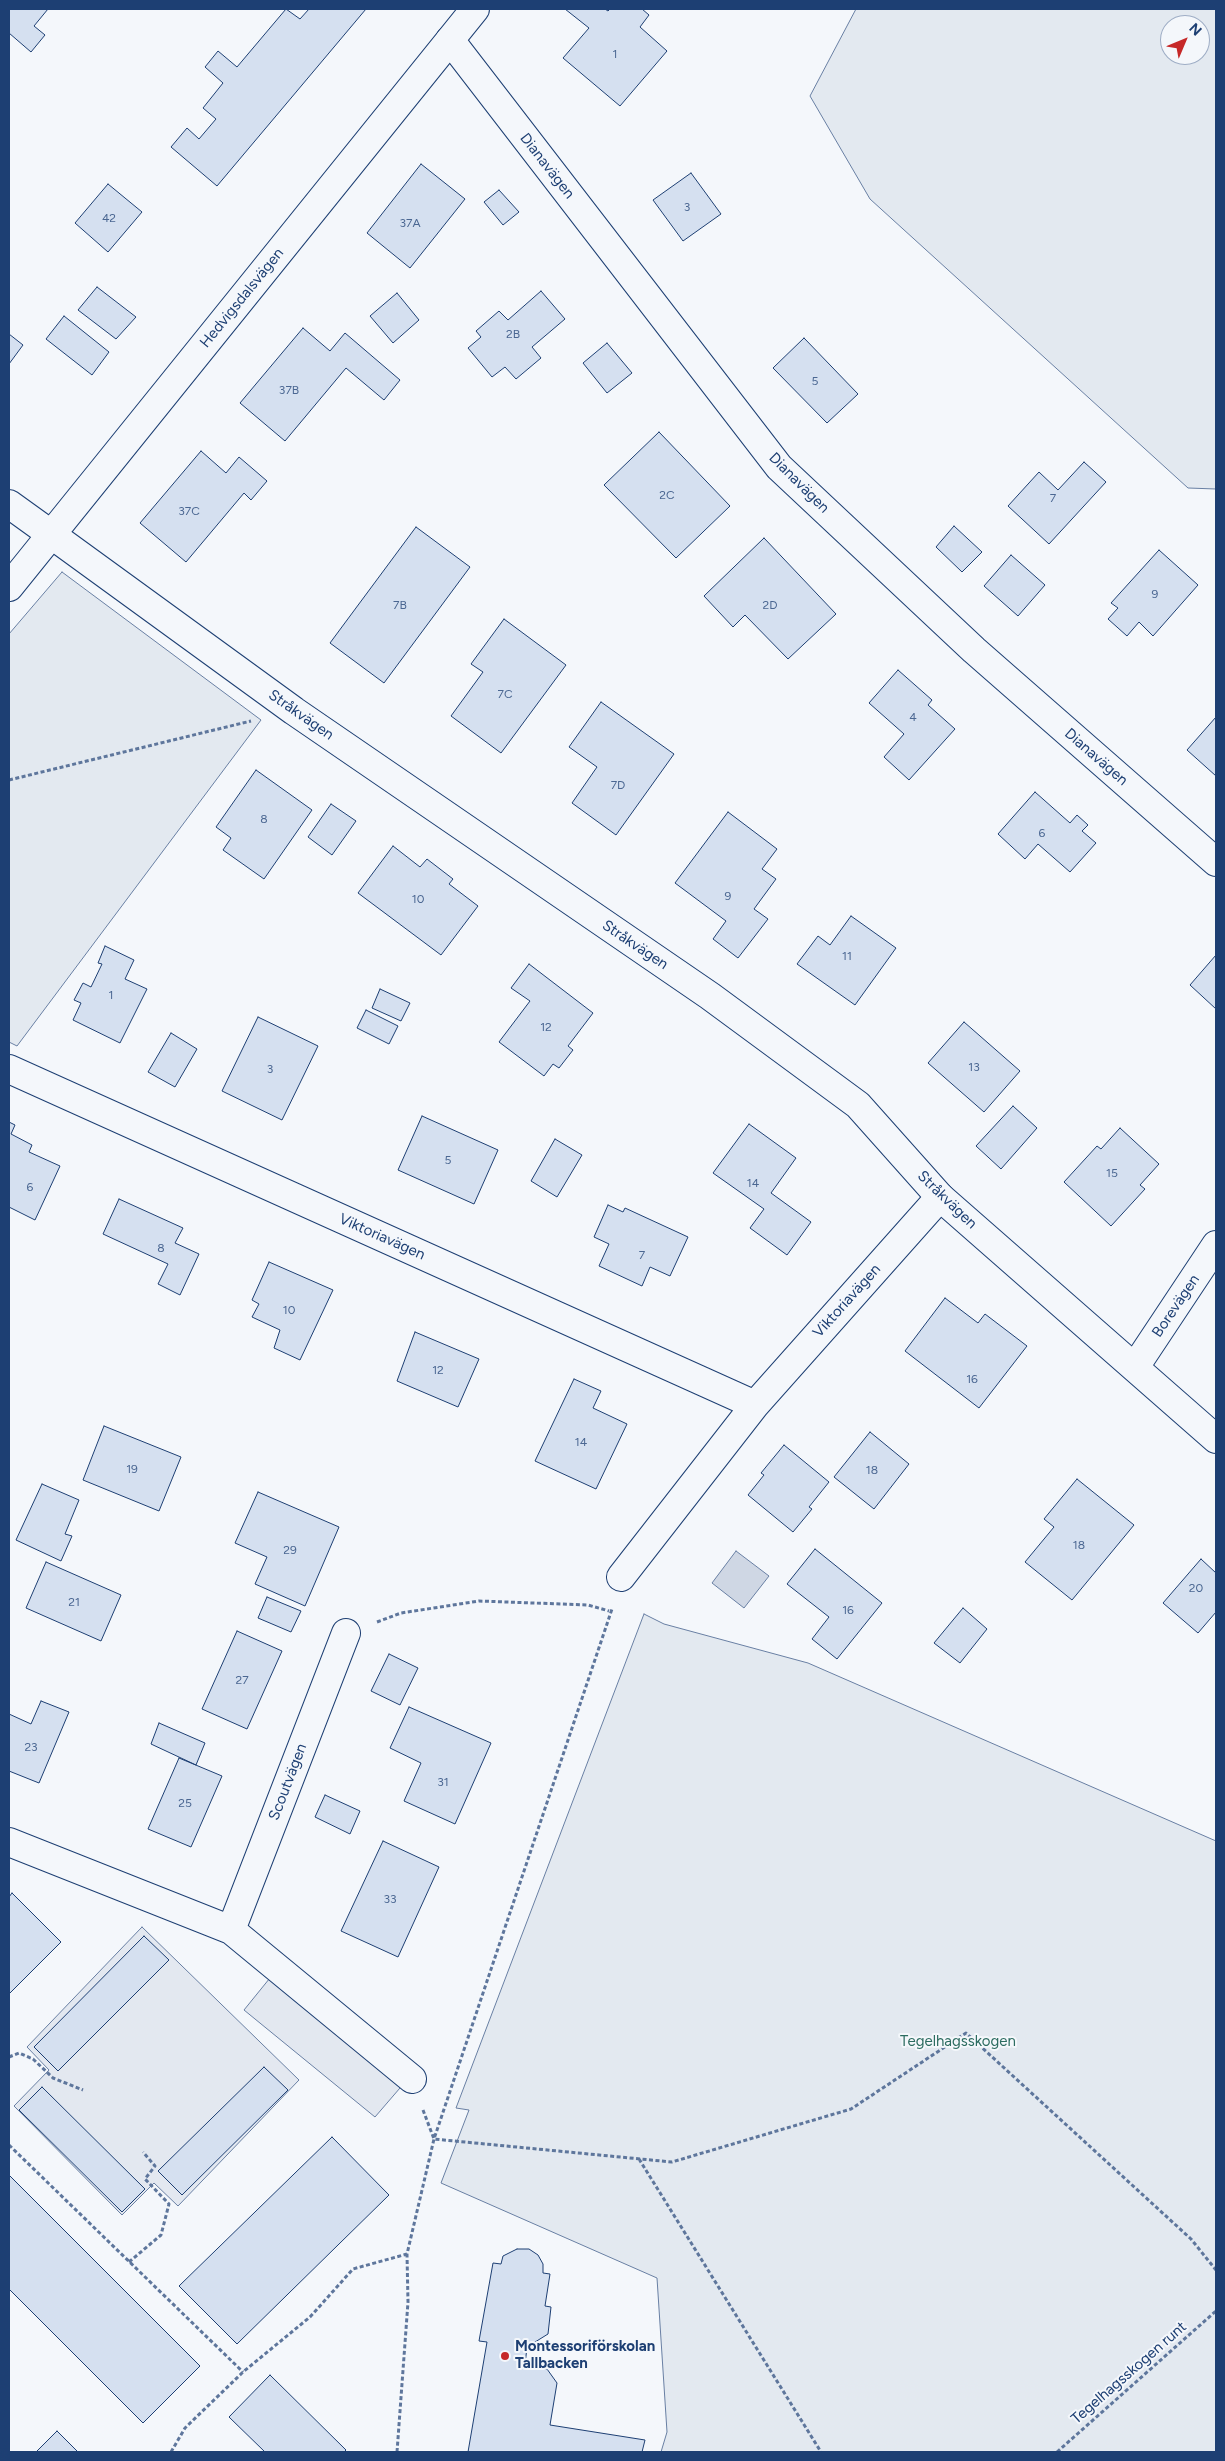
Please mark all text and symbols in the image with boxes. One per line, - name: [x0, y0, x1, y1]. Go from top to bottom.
- north arrow: [1160, 15, 1210, 65]
- text: N: [1185, 20, 1205, 40]
- house number: 1: [613, 47, 617, 61]
- street label: Dianavägen: [516, 130, 578, 202]
- house number: 3: [684, 200, 690, 214]
- house number: 42: [102, 211, 116, 225]
- house number: 37A: [399, 216, 421, 230]
- street label: Hedvigsdalsvägen: [196, 245, 288, 351]
- house number: 2B: [506, 327, 520, 341]
- house number: 5: [812, 374, 818, 388]
- house number: 37B: [279, 383, 299, 397]
- street label: Dianavägen: [765, 449, 833, 517]
- house number: 2C: [659, 488, 675, 502]
- house number: 7: [1050, 491, 1056, 505]
- house number: 37C: [178, 504, 200, 518]
- house number: 9: [1152, 587, 1158, 601]
- house number: 7B: [393, 598, 407, 612]
- house number: 2D: [763, 598, 777, 612]
- street label: Stråkvägen: [265, 686, 337, 744]
- house number: 7C: [497, 687, 513, 701]
- house number: 4: [909, 710, 917, 724]
- street label: Dianavägen: [1061, 725, 1131, 789]
- house number: 7D: [611, 778, 625, 792]
- house number: 8: [260, 812, 268, 826]
- house number: 6: [1039, 826, 1045, 840]
- house number: 9: [725, 889, 731, 903]
- house number: 10: [412, 892, 424, 906]
- street label: Stråkvägen: [599, 916, 671, 974]
- house number: 11: [842, 949, 852, 963]
- house number: 1: [109, 988, 113, 1002]
- house number: 12: [540, 1020, 552, 1034]
- house number: 13: [968, 1060, 980, 1074]
- house number: 3: [267, 1062, 273, 1076]
- house number: 5: [445, 1153, 451, 1167]
- house number: 15: [1106, 1166, 1118, 1180]
- street label: Stråkvägen: [914, 1167, 980, 1233]
- house number: 14: [747, 1176, 759, 1190]
- house number: 6: [27, 1180, 33, 1194]
- street label: Viktoriavägen: [336, 1210, 428, 1264]
- house number: 8: [157, 1241, 165, 1255]
- house number: 7: [639, 1248, 645, 1262]
- street label: Viktoriavägen: [809, 1261, 885, 1341]
- street label: Borevägen: [1148, 1271, 1204, 1341]
- house number: 10: [283, 1303, 295, 1317]
- house number: 12: [432, 1363, 444, 1377]
- house number: 16: [966, 1372, 978, 1386]
- house number: 14: [575, 1435, 587, 1449]
- house number: 19: [126, 1462, 138, 1476]
- house number: 18: [866, 1463, 878, 1477]
- house number: 18: [1073, 1538, 1085, 1552]
- house number: 29: [283, 1543, 297, 1557]
- house number: 20: [1189, 1581, 1203, 1595]
- house number: 21: [68, 1595, 80, 1609]
- house number: 16: [842, 1603, 854, 1617]
- house number: 27: [235, 1673, 249, 1687]
- house number: 23: [24, 1740, 38, 1754]
- street label: Scoutvägen: [265, 1741, 311, 1823]
- house number: 31: [437, 1775, 449, 1789]
- house number: 25: [178, 1796, 192, 1810]
- house number: 33: [383, 1892, 397, 1906]
- park label: Tegelhagsskogen: [900, 2033, 1016, 2051]
- street label: Tegelhagsskogen runt: [1068, 2318, 1190, 2428]
- place label: Montessoriförskolan Tallbacken: [515, 2338, 655, 2373]
- marker: Montessoriförskolan Tallbacken: [499, 2350, 511, 2362]

